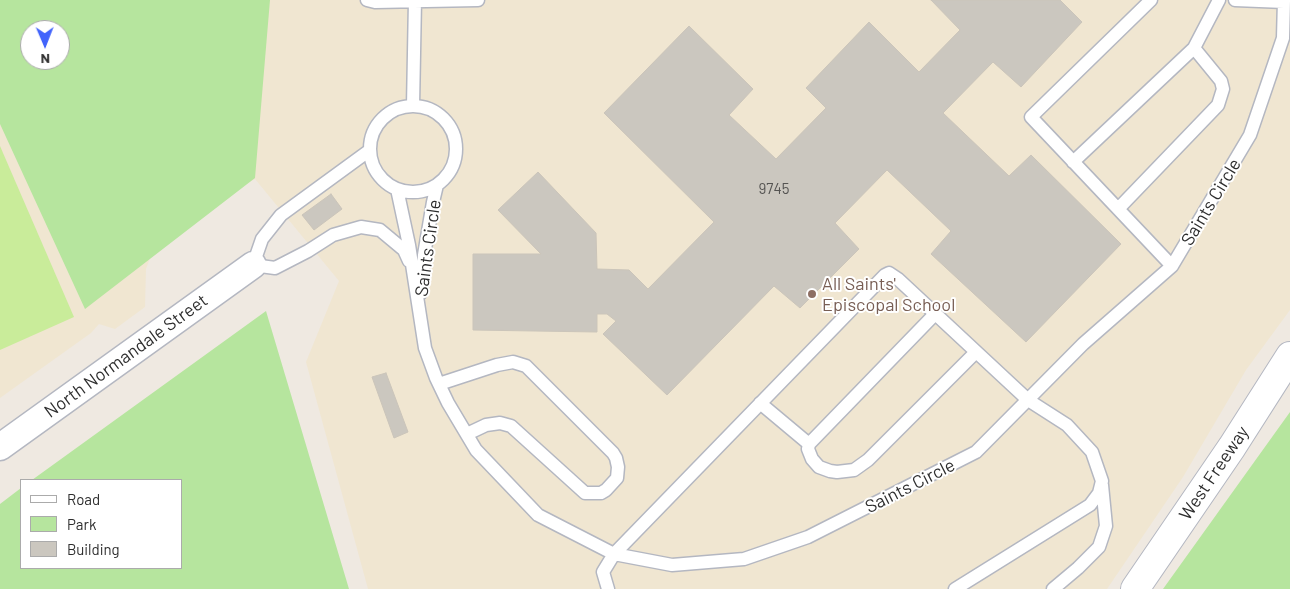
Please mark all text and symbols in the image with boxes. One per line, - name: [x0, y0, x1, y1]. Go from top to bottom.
- north arrow: [20, 20, 70, 70]
- text: N: [40, 51, 50, 68]
- street label: Saints Circle: [1177, 155, 1245, 249]
- house number: 9745: [759, 180, 789, 198]
- street label: Saints Circle: [410, 198, 446, 298]
- place label: All Saints' Episcopal School: [822, 273, 955, 316]
- marker: All Saints' Episcopal School: [806, 288, 818, 300]
- street label: North Normandale Street: [40, 290, 212, 422]
- street label: West Freeway: [1175, 422, 1253, 524]
- street label: Saints Circle: [862, 454, 958, 518]
- legend: [20, 479, 182, 569]
- text: Road: [67, 490, 100, 508]
- text: Park: [67, 515, 96, 533]
- text: Building: [67, 540, 120, 558]

